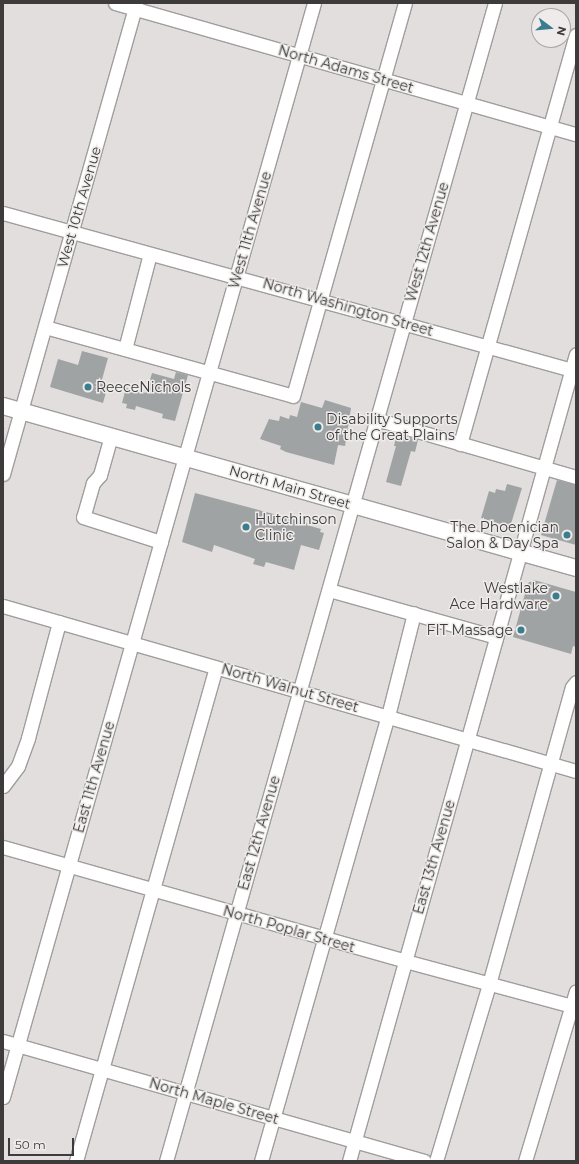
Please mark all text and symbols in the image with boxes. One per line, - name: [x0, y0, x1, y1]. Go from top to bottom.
- north arrow: [531, 8, 571, 48]
- text: N: [554, 25, 570, 37]
- street label: North Adams Street: [276, 42, 416, 96]
- street label: West 10th Avenue: [54, 144, 104, 270]
- street label: West 11th Avenue: [225, 169, 275, 291]
- street label: West 12th Avenue: [402, 180, 452, 304]
- street label: North Washington Street: [261, 275, 435, 339]
- place label: ReeceNichols: [96, 379, 191, 395]
- marker: ReeceNichols: [83, 382, 93, 392]
- place label: Disability Supports of the Great Plains: [326, 411, 458, 444]
- marker: Disability Supports of the Great Plains: [313, 422, 323, 432]
- street label: North Main Street: [227, 462, 353, 512]
- place label: Hutchinson Clinic: [255, 511, 337, 544]
- place label: The Phoenician Salon & Day Spa: [446, 519, 559, 552]
- marker: Hutchinson Clinic: [240, 521, 252, 533]
- marker: The Phoenician Salon & Day Spa: [562, 530, 572, 540]
- place label: Westlake Ace Hardware: [449, 580, 548, 612]
- marker: Westlake Ace Hardware: [551, 591, 561, 601]
- place label: FIT Massage: [427, 622, 513, 638]
- marker: FIT Massage: [516, 625, 526, 635]
- street label: North Walnut Street: [219, 660, 361, 716]
- street label: East 11th Avenue: [70, 719, 118, 835]
- street label: East 12th Avenue: [235, 774, 283, 892]
- street label: East 13th Avenue: [410, 798, 458, 916]
- street label: North Poplar Street: [221, 902, 357, 956]
- street label: North Maple Street: [147, 1074, 281, 1128]
- scale bar: [10, 1130, 76, 1156]
- text: 50 m: [15, 1137, 46, 1152]

